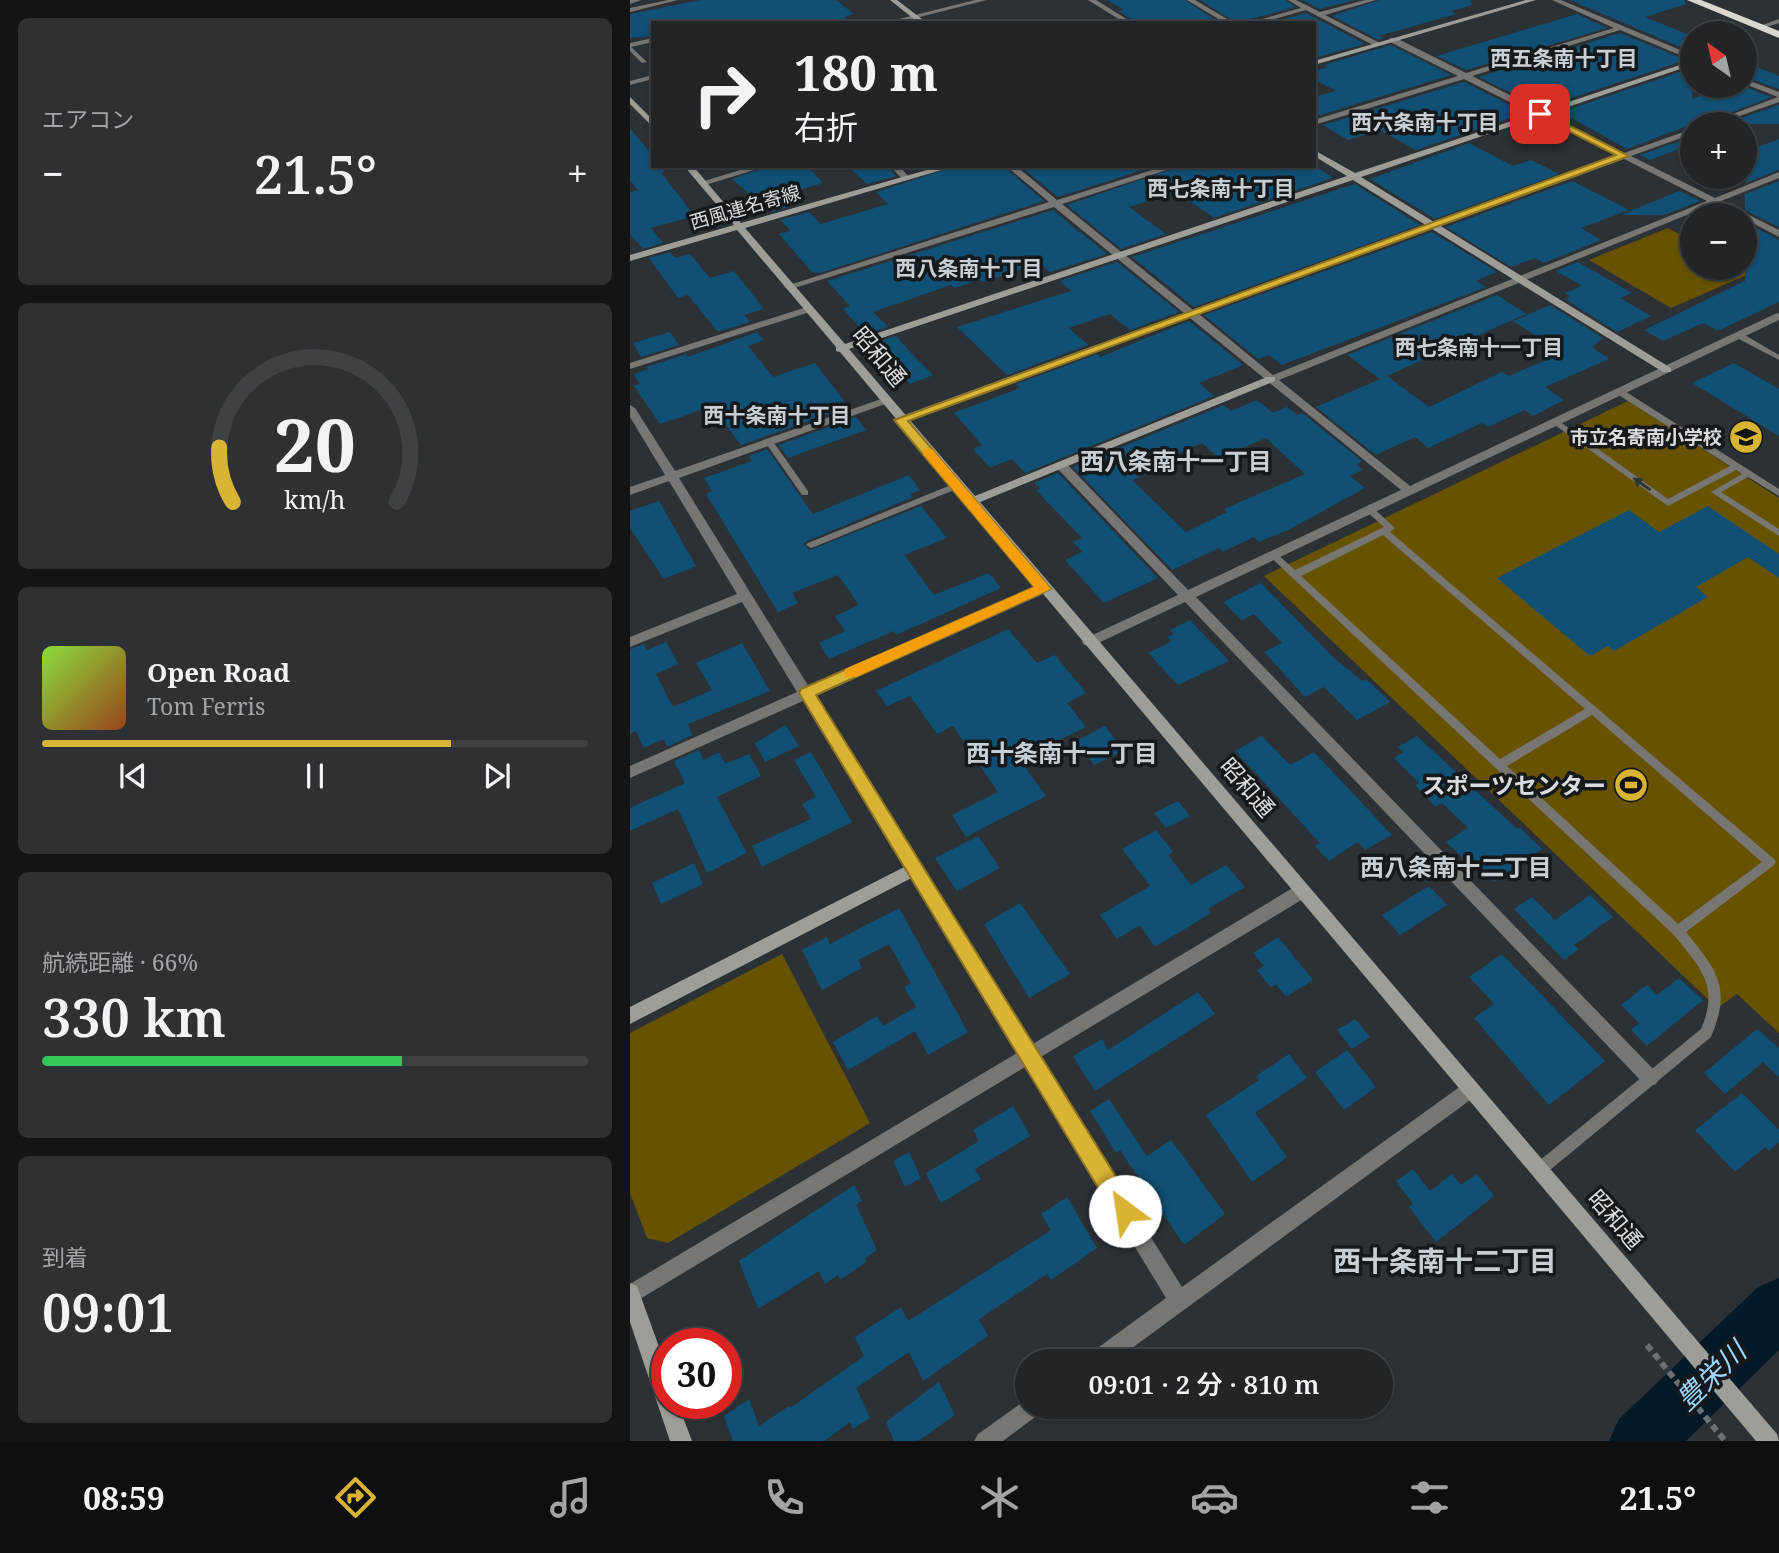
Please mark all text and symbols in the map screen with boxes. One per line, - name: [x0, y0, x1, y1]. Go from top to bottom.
- north arrow: [1680, 21, 1757, 98]
- map controls: [1680, 21, 1757, 280]
- text: 180 m: [794, 39, 938, 105]
- district label: 西五条南十丁目: [1491, 44, 1638, 72]
- icon: right: [679, 49, 770, 140]
- pin: [1510, 84, 1570, 144]
- icon: arrive: [1521, 95, 1559, 133]
- text: エアコン: [42, 103, 134, 135]
- text: 右折: [794, 105, 858, 148]
- district label: 西六条南十丁目: [1352, 108, 1499, 136]
- button: +: [1680, 112, 1757, 189]
- text: 21.5°: [254, 138, 377, 209]
- text: −: [42, 147, 64, 199]
- text: +: [567, 147, 588, 199]
- district label: 西七条南十丁目: [1148, 174, 1295, 202]
- street label: 西風連名寄線: [687, 179, 803, 235]
- button: −: [1680, 203, 1757, 280]
- district label: 西八条南十丁目: [896, 254, 1043, 282]
- street label: 昭和通: [846, 319, 914, 393]
- district label: 西七条南十一丁目: [1395, 333, 1563, 361]
- text: 20: [274, 394, 356, 493]
- district label: 西十条南十丁目: [704, 401, 851, 429]
- school or university icon: 市立名寄南小学校: [1727, 418, 1765, 456]
- place label: 市立名寄南小学校: [1570, 424, 1722, 450]
- district label: 西八条南十一丁目: [1080, 444, 1272, 477]
- one-way arrow: [1633, 477, 1651, 491]
- text: km/h: [284, 482, 346, 516]
- text: Open Road: [147, 654, 290, 690]
- text: Tom Ferris: [147, 690, 265, 722]
- district label: 西十条南十一丁目: [966, 736, 1158, 769]
- street label: 昭和通: [1213, 750, 1283, 824]
- icon: previous: [114, 757, 152, 795]
- icon: pause: [296, 757, 334, 795]
- icon: next: [478, 757, 516, 795]
- sports icon: スポーツセンター: [1612, 766, 1650, 804]
- place label: スポーツセンター: [1422, 769, 1606, 801]
- district label: 西八条南十二丁目: [1360, 850, 1552, 883]
- text: 航続距離 · 66%: [42, 946, 198, 978]
- text: 330 km: [42, 981, 226, 1052]
- position arrow: [1088, 1174, 1162, 1248]
- street label: 昭和通: [1581, 1182, 1651, 1256]
- text: 到着: [42, 1241, 88, 1273]
- district label: 西十条南十二丁目: [1333, 1241, 1557, 1279]
- text: 09:01: [42, 1276, 175, 1347]
- speed limit sign: 30: [651, 1328, 742, 1419]
- water label: 豊栄川: [1667, 1330, 1756, 1418]
- text: 09:01 · 2 分 · 810 m: [1088, 1366, 1320, 1402]
- icon: directions: [331, 1473, 380, 1522]
- icon: music: [546, 1473, 595, 1522]
- icon: phone: [760, 1473, 809, 1522]
- icon: climate: [975, 1473, 1024, 1522]
- icon: car: [1190, 1473, 1239, 1522]
- icon: filters: [1405, 1473, 1454, 1522]
- text: 08:59: [83, 1476, 165, 1519]
- text: 21.5°: [1620, 1476, 1696, 1519]

